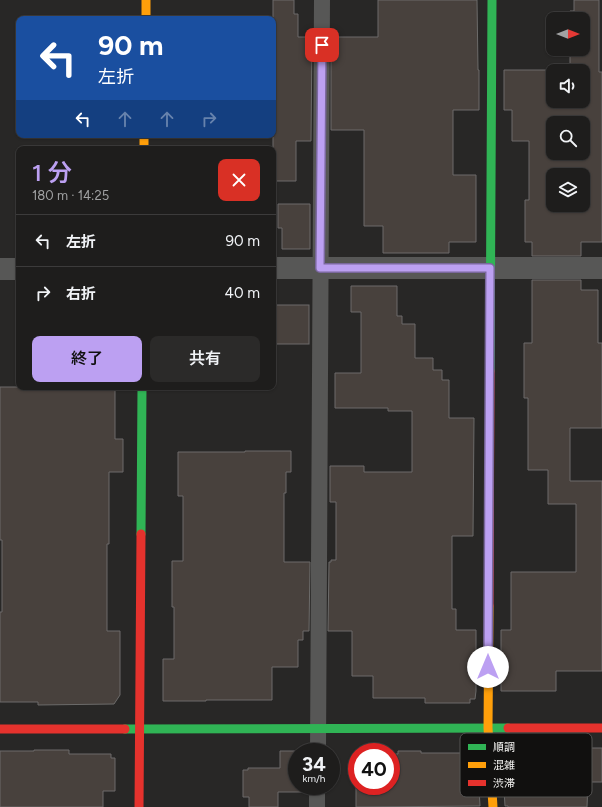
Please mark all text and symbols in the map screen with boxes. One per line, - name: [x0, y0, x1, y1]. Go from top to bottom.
- north arrow: [546, 12, 590, 56]
- map controls: [546, 12, 590, 212]
- text: 90 m: [98, 28, 163, 62]
- pin: [305, 28, 339, 62]
- icon: left: [32, 32, 84, 84]
- icon: arrive: [311, 34, 333, 56]
- button: sound: [546, 64, 590, 108]
- text: 左折: [98, 66, 134, 88]
- icon: left: [72, 108, 94, 130]
- icon: ahead: [114, 108, 136, 130]
- icon: ahead: [156, 108, 178, 130]
- icon: right: [198, 108, 220, 130]
- button: search: [546, 116, 590, 160]
- text: 1 分: [32, 158, 72, 187]
- button: close: [218, 159, 260, 201]
- button: layers: [546, 168, 590, 212]
- text: 180 m · 14:25: [32, 188, 109, 203]
- icon: left: [32, 230, 54, 252]
- text: 90 m: [225, 232, 260, 250]
- text: 左折: [66, 233, 96, 251]
- icon: right: [32, 282, 54, 304]
- text: 40 m: [225, 284, 260, 302]
- text: 右折: [66, 285, 96, 303]
- button: 終了: [32, 336, 142, 382]
- button: 共有: [150, 336, 260, 382]
- position arrow: [467, 646, 509, 688]
- legend: [460, 733, 592, 797]
- text: 順調: [493, 741, 515, 754]
- speed limit sign: 40: [348, 743, 400, 795]
- text: 34: [302, 752, 326, 776]
- text: 混雑: [493, 759, 515, 772]
- text: km/h: [303, 772, 325, 785]
- text: 渋滞: [493, 777, 515, 790]

